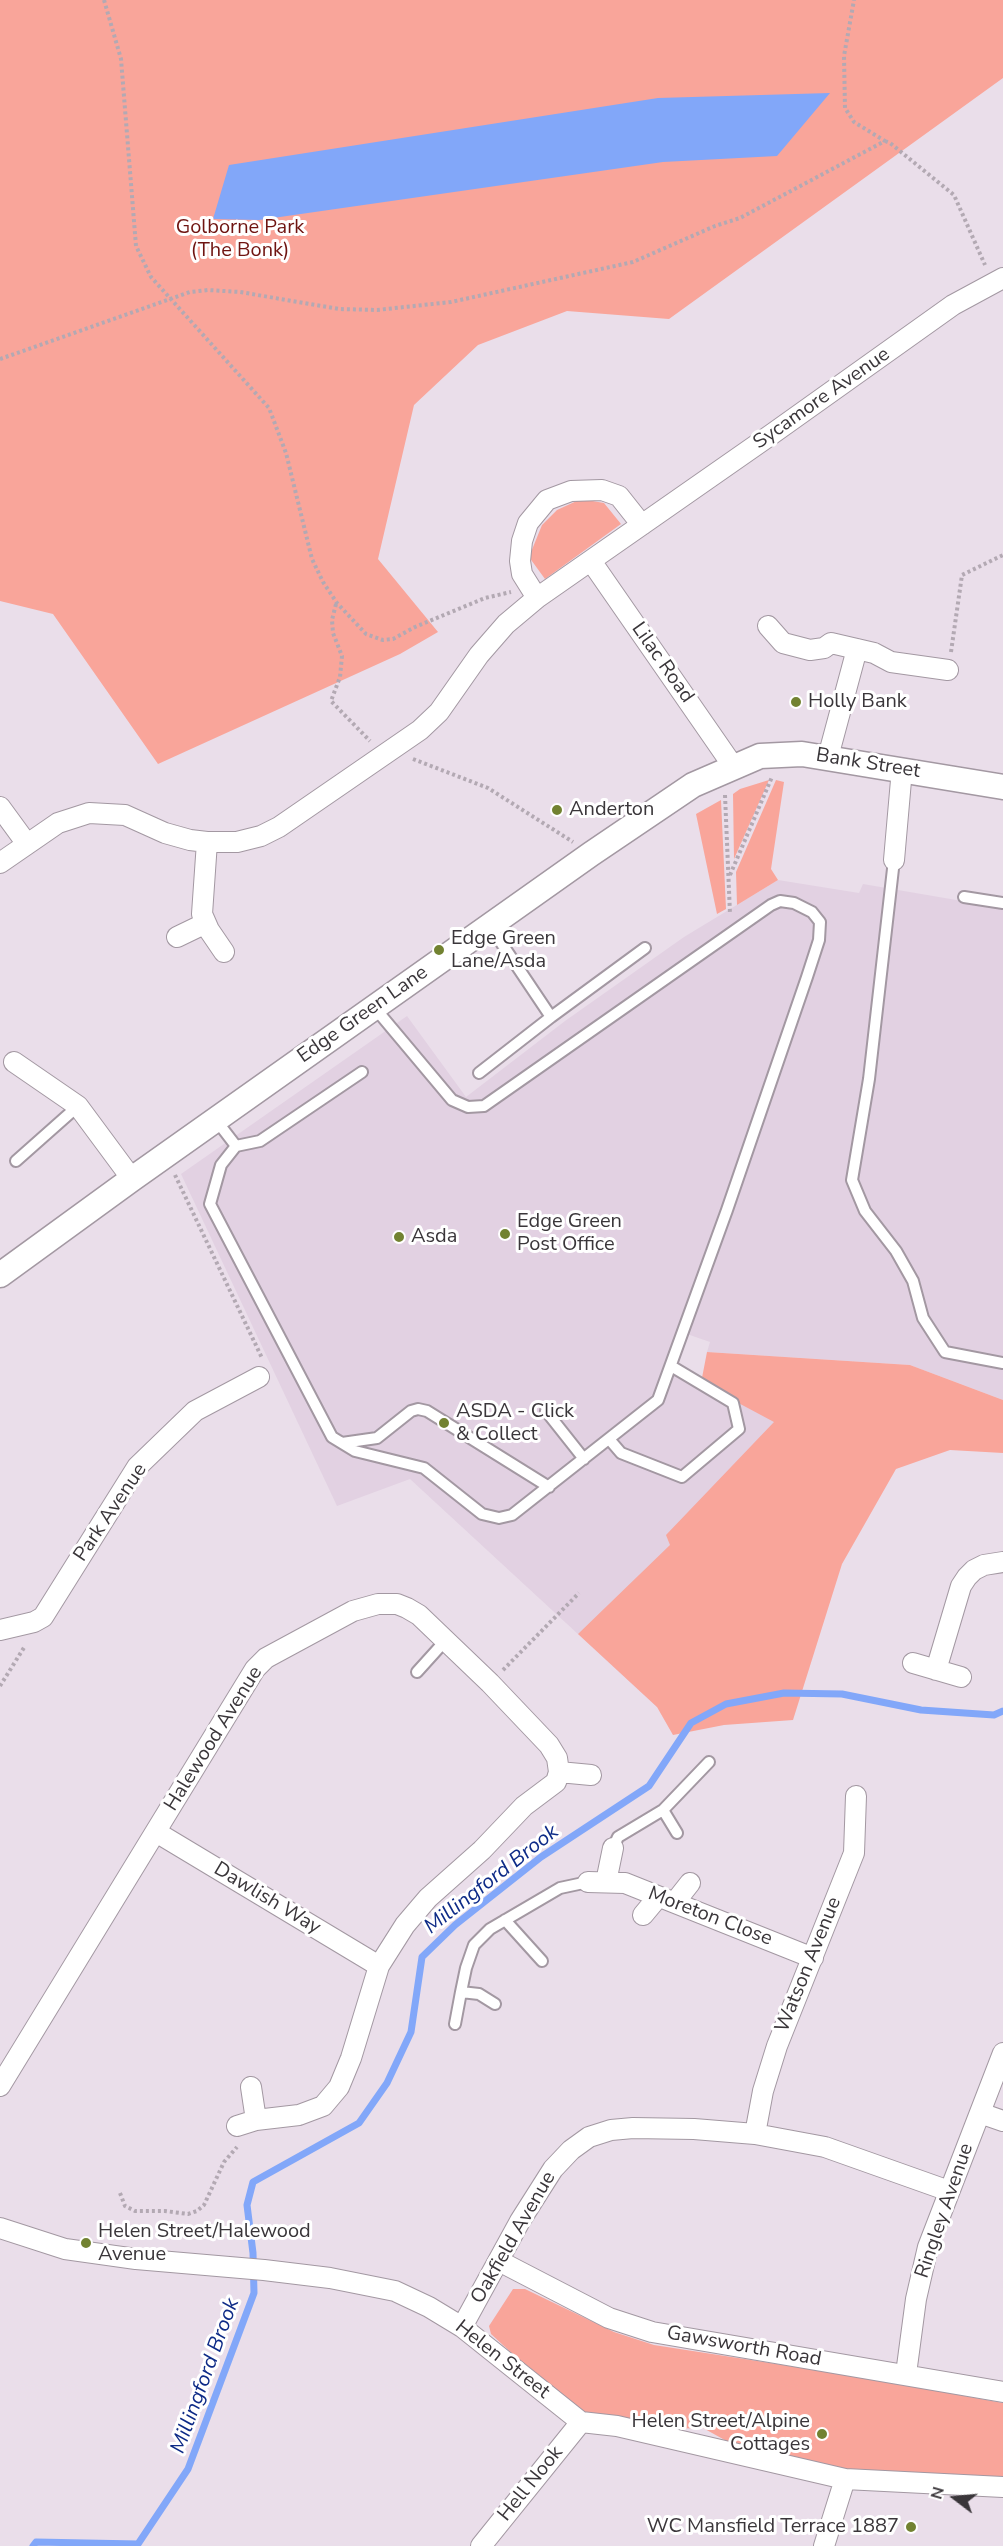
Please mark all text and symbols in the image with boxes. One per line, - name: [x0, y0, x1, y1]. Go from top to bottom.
- park label: Golborne Park (The Bonk): [176, 216, 304, 263]
- street label: Sycamore Avenue: [749, 343, 895, 455]
- street label: Lilac Road: [626, 618, 698, 708]
- place label: Holly Bank: [808, 690, 907, 714]
- marker: Holly Bank: [789, 695, 803, 709]
- street label: Bank Street: [814, 744, 922, 784]
- place label: Anderton: [569, 798, 654, 822]
- marker: Anderton: [550, 803, 564, 817]
- place label: Edge Green Lane/Asda: [451, 927, 556, 974]
- marker: Edge Green Lane/Asda: [432, 943, 446, 957]
- street label: Edge Green Lane: [293, 961, 433, 1069]
- place label: Edge Green Post Office: [517, 1210, 622, 1257]
- place label: Asda: [411, 1225, 457, 1249]
- marker: Edge Green Post Office: [498, 1227, 512, 1241]
- marker: Asda: [392, 1230, 406, 1244]
- place label: ASDA - Click & Collect: [456, 1400, 574, 1447]
- marker: ASDA - Click & Collect: [437, 1416, 451, 1430]
- street label: Park Avenue: [69, 1459, 153, 1567]
- street label: Halewood Avenue: [160, 1662, 268, 1816]
- water label: Millingford Brook: [420, 1820, 564, 1940]
- street label: Dawlish Way: [209, 1858, 325, 1940]
- street label: Moreton Close: [645, 1882, 775, 1952]
- street label: Watson Avenue: [771, 1894, 847, 2036]
- street label: Ringley Avenue: [911, 2140, 979, 2282]
- street label: Oakfield Avenue: [466, 2168, 562, 2308]
- place label: Helen Street/Halewood Avenue: [98, 2220, 311, 2267]
- marker: Helen Street/Halewood Avenue: [79, 2236, 93, 2250]
- water label: Millingford Brook: [166, 2295, 246, 2457]
- street label: Helen Street: [450, 2316, 554, 2404]
- street label: Gawsworth Road: [665, 2322, 823, 2372]
- place label: Helen Street/Alpine Cottages: [632, 2410, 810, 2457]
- marker: Helen Street/Alpine Cottages: [815, 2427, 829, 2441]
- street label: Hell Nook: [493, 2442, 569, 2526]
- north arrow: [925, 2468, 985, 2528]
- text: N: [925, 2484, 950, 2502]
- place label: WC Mansfield Terrace 1887: [647, 2515, 899, 2539]
- marker: WC Mansfield Terrace 1887: [904, 2520, 918, 2534]

